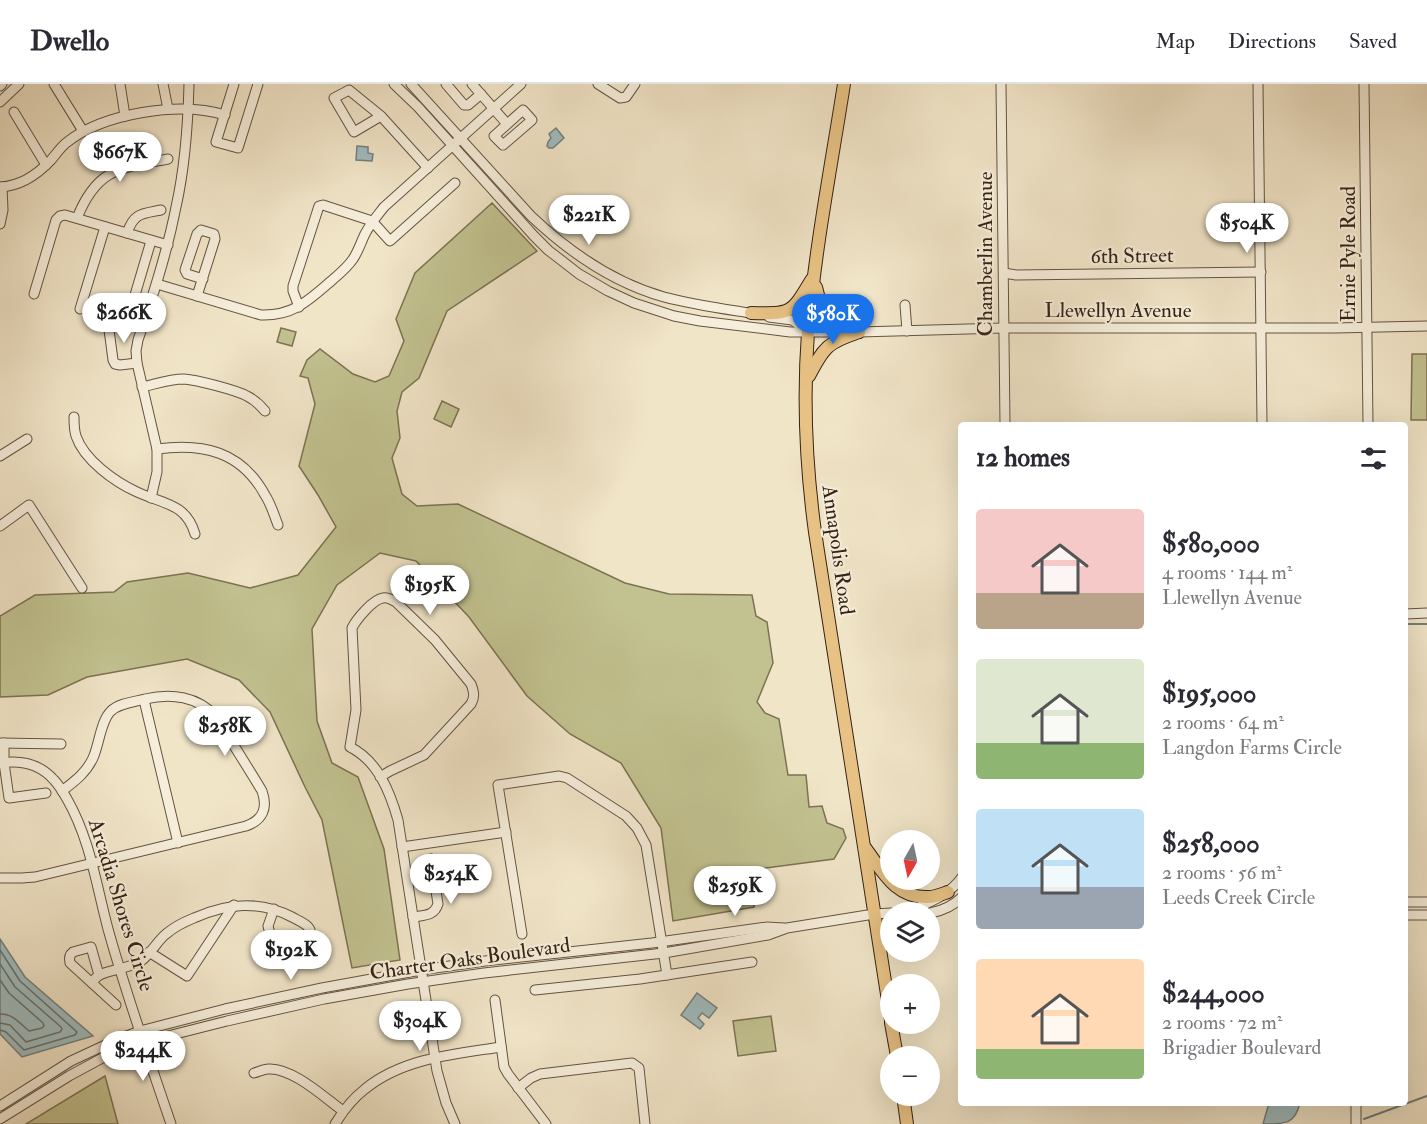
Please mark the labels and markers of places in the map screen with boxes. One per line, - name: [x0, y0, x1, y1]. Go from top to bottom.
- pin: $667K: [78, 132, 162, 183]
- pin: $221K: [547, 195, 631, 246]
- pin: $504K: [1205, 203, 1289, 254]
- pin: $266K: [82, 293, 166, 344]
- pin: $580K: [791, 294, 875, 345]
- pin: $195K: [388, 565, 472, 616]
- pin: $258K: [183, 706, 267, 757]
- pin: $254K: [409, 854, 493, 905]
- pin: $259K: [693, 866, 777, 917]
- pin: $192K: [249, 930, 333, 981]
- pin: $304K: [378, 1001, 462, 1052]
- pin: $244K: [101, 1031, 185, 1082]

